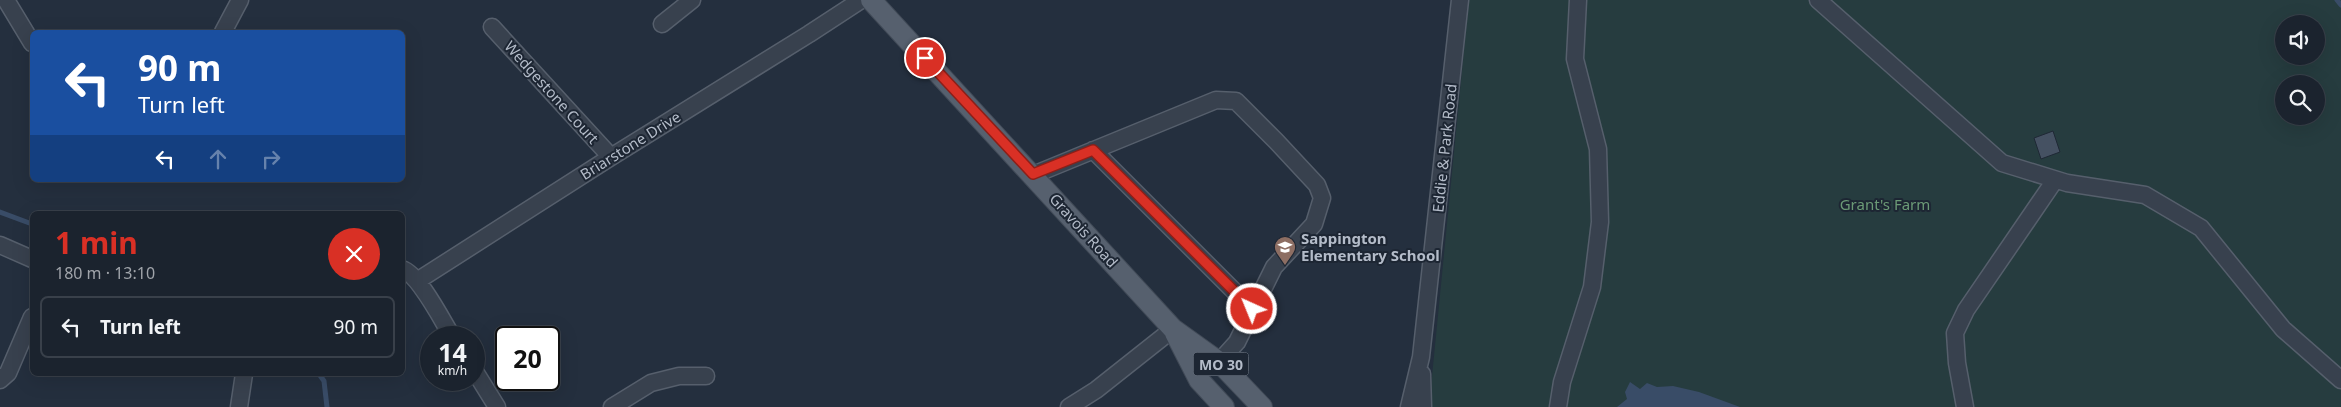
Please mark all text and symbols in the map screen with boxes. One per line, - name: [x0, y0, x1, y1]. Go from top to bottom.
- map controls: [2275, 15, 2325, 125]
- button: sound: [2275, 15, 2325, 65]
- street label: Wedgestone Court: [500, 36, 604, 148]
- pin: [904, 37, 946, 79]
- text: 90 m: [138, 44, 221, 91]
- icon: arrive: [911, 44, 939, 72]
- icon: left: [55, 50, 120, 115]
- button: search: [2275, 75, 2325, 125]
- street label: Eddie & Park Road: [1427, 83, 1461, 213]
- text: Turn left: [138, 89, 225, 119]
- street label: Briarstone Drive: [576, 106, 684, 184]
- icon: left: [151, 145, 179, 173]
- icon: ahead: [204, 145, 232, 173]
- icon: right: [257, 145, 285, 173]
- street label: Gravois Road: [1045, 189, 1123, 271]
- park label: Grant's Farm: [1840, 194, 1930, 214]
- text: 1 min: [55, 222, 138, 263]
- button: close: [328, 228, 380, 280]
- place label: Sappington Elementary School: [1301, 228, 1440, 265]
- school or university icon: Sappington Elementary School: [1273, 235, 1297, 266]
- text: 180 m · 13:10: [55, 262, 155, 284]
- position arrow: [1225, 282, 1277, 334]
- icon: left: [57, 313, 85, 341]
- text: Turn left: [100, 314, 181, 340]
- text: 90 m: [334, 314, 378, 340]
- speed limit sign: 20: [495, 326, 560, 391]
- text: 14: [438, 335, 467, 369]
- road number: MO 30: [1194, 352, 1248, 376]
- text: km/h: [438, 362, 467, 379]

